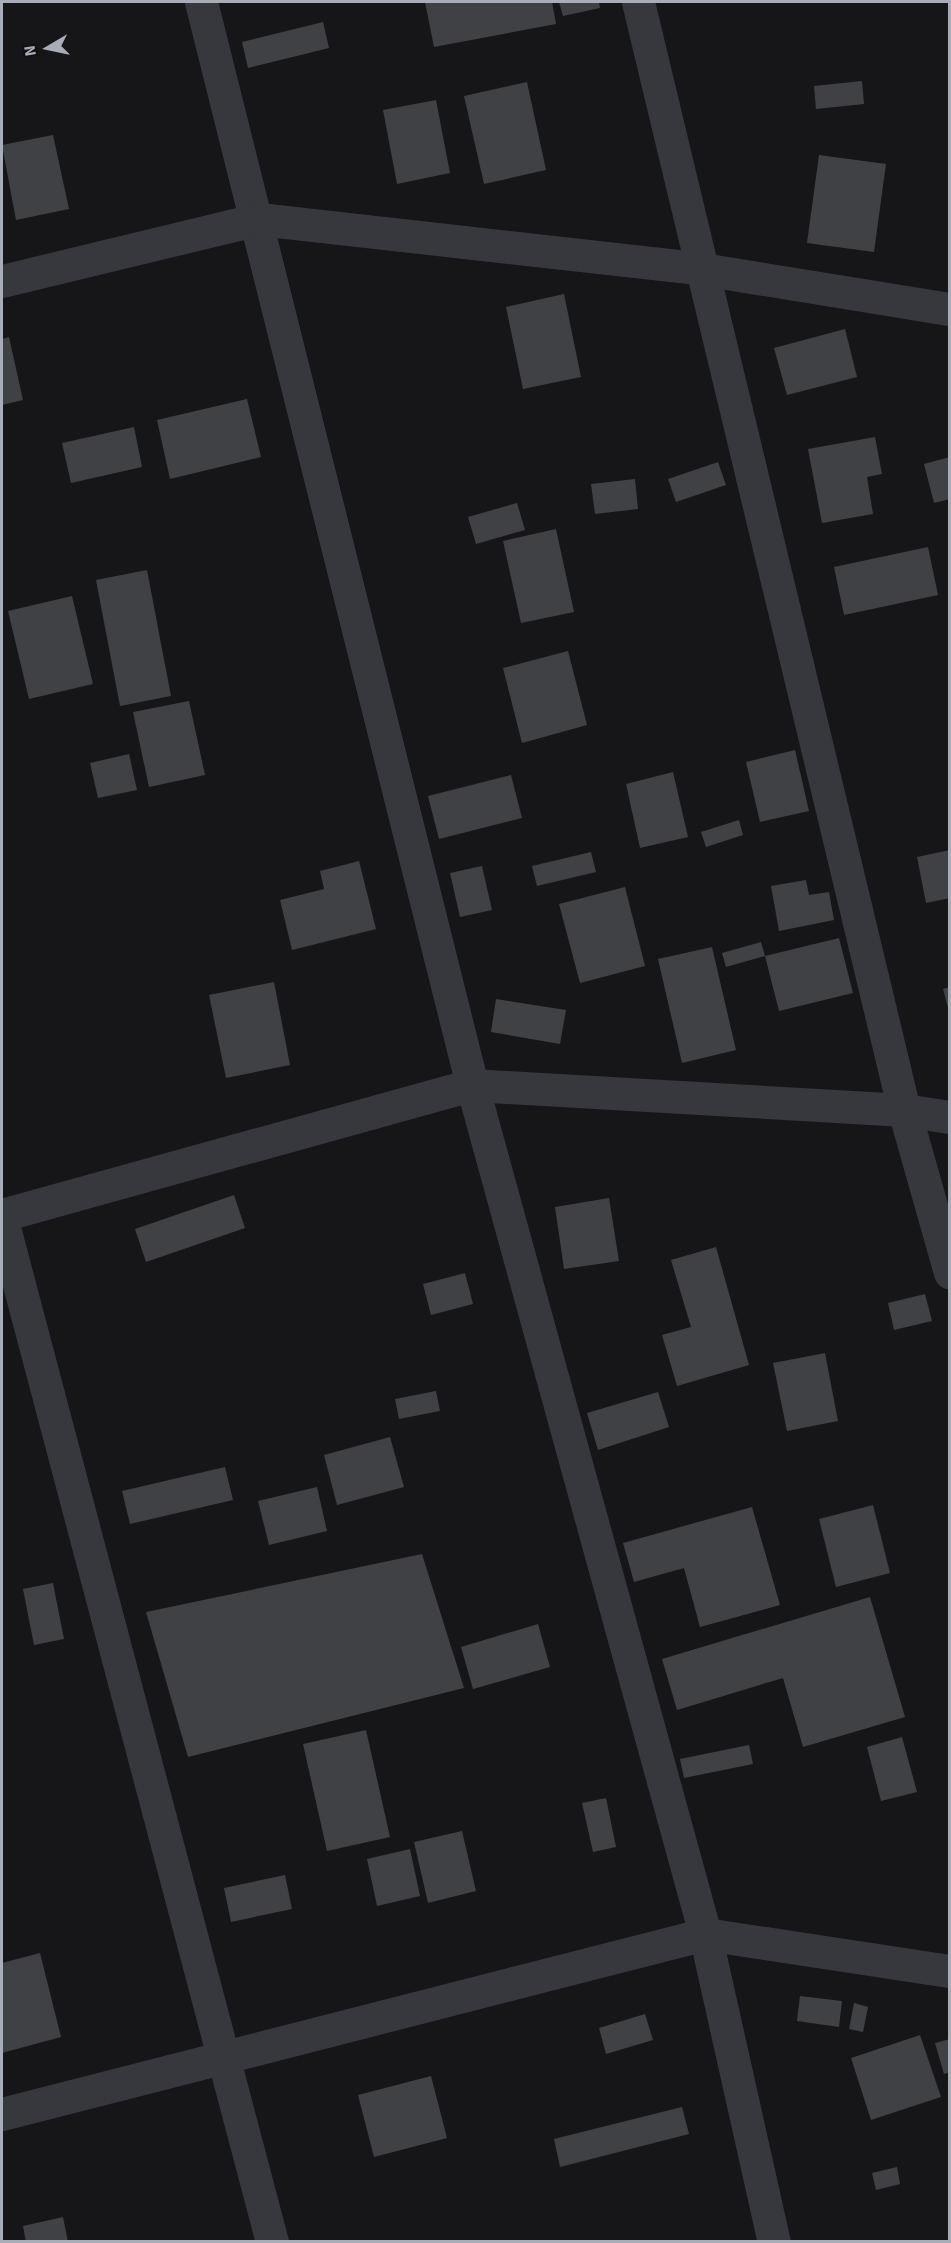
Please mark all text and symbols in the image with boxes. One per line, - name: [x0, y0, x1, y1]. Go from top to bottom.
- north arrow: [18, 18, 78, 78]
- text: N: [19, 44, 42, 58]

